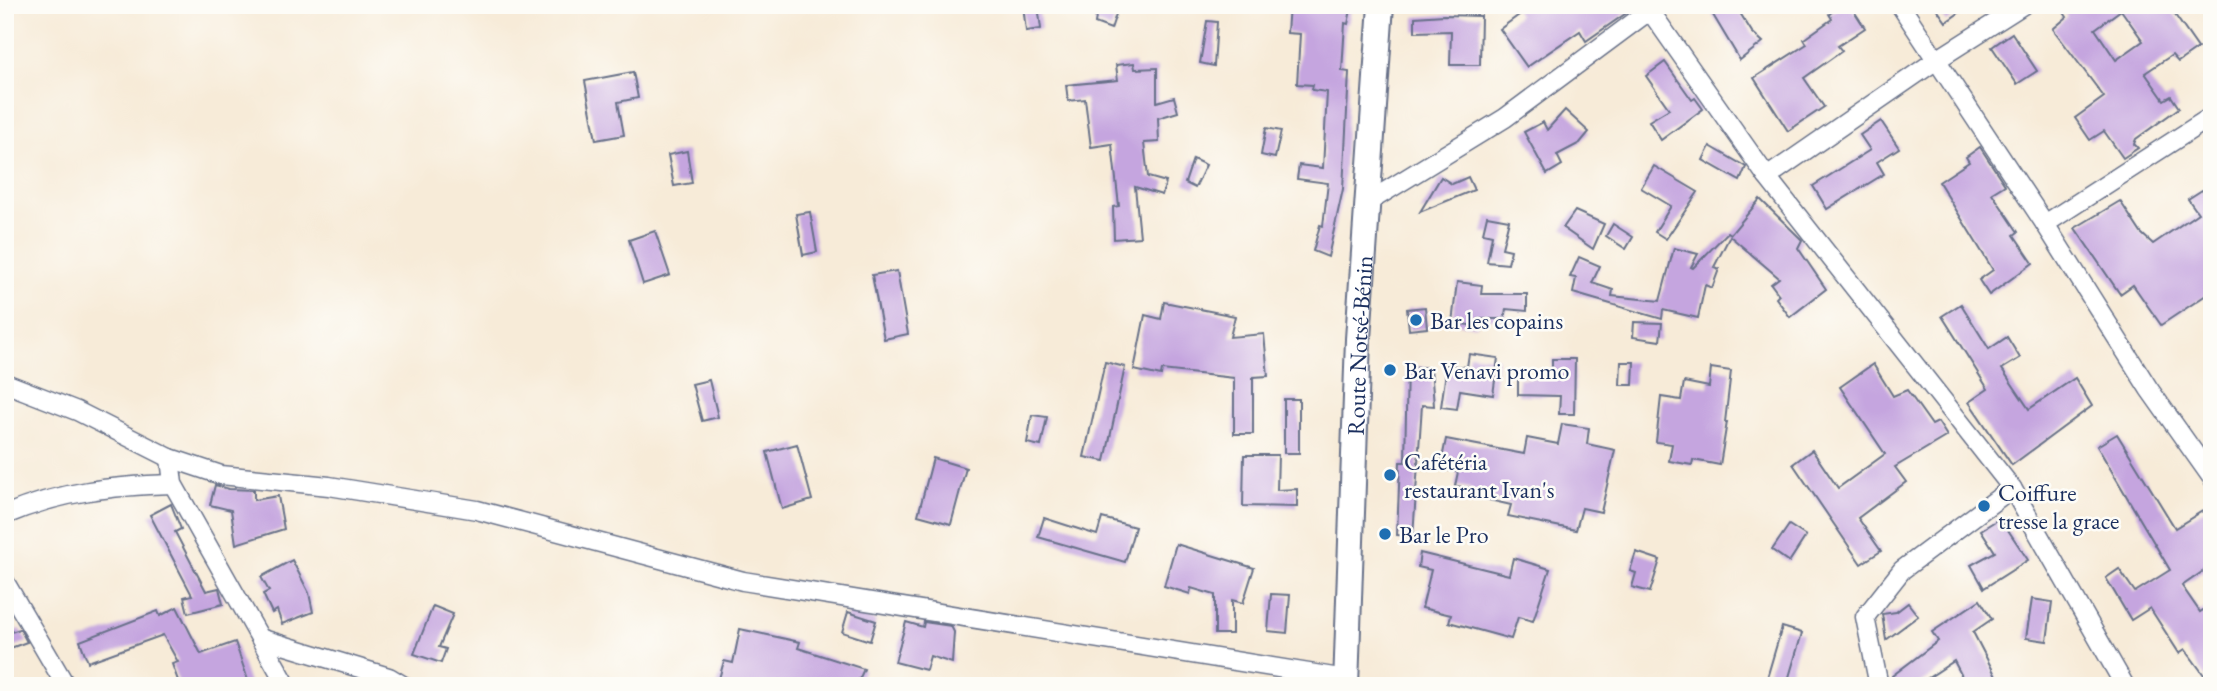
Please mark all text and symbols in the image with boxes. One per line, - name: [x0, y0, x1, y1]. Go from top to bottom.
- street label: Route Notsé-Bénin: [1339, 254, 1379, 436]
- place label: Bar les copains: [1430, 305, 1563, 336]
- marker: Bar les copains: [1408, 312, 1424, 328]
- place label: Bar Venavi promo: [1404, 355, 1570, 386]
- marker: Bar Venavi promo: [1382, 362, 1398, 378]
- place label: Cafétéria restaurant Ivan's: [1404, 446, 1555, 505]
- marker: Cafétéria restaurant Ivan's: [1382, 467, 1398, 483]
- place label: Coiffure tresse la grace: [1998, 477, 2119, 536]
- marker: Coiffure tresse la grace: [1976, 498, 1992, 514]
- place label: Bar le Pro: [1399, 519, 1489, 550]
- marker: Bar le Pro: [1377, 526, 1393, 542]

